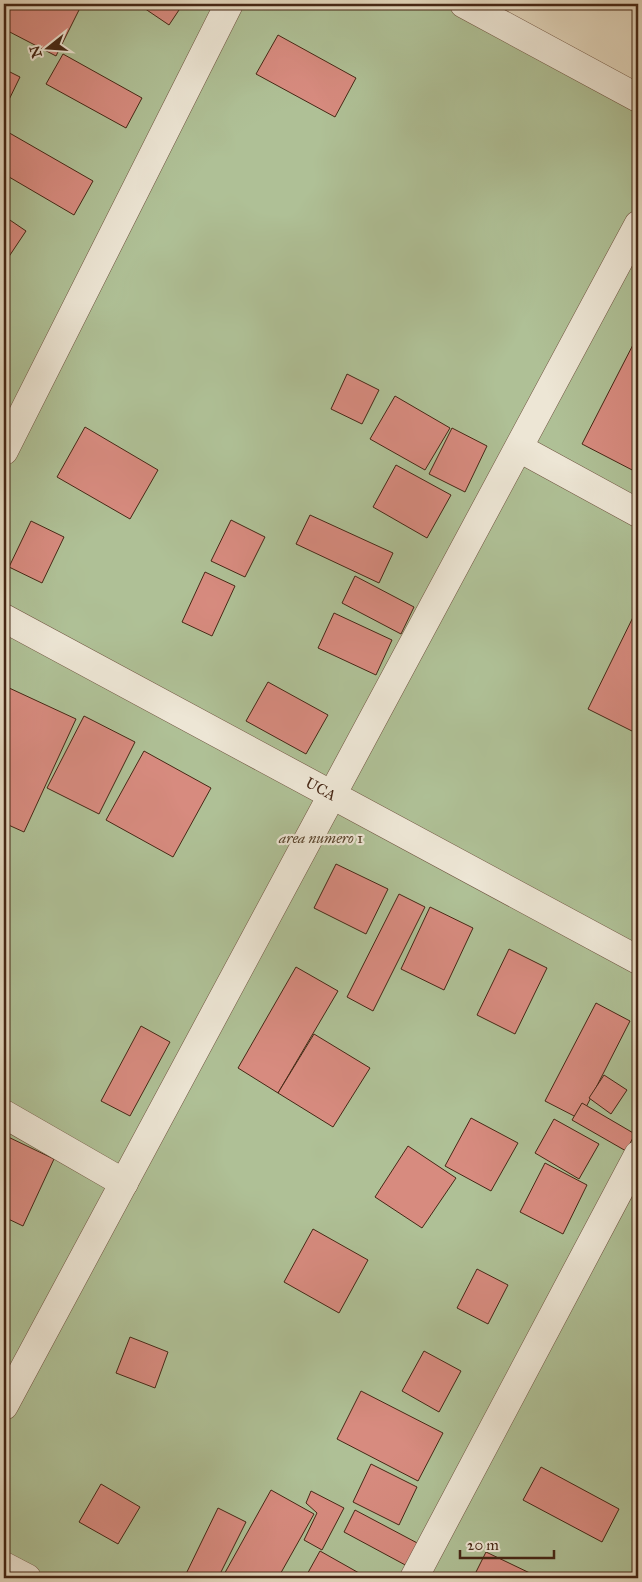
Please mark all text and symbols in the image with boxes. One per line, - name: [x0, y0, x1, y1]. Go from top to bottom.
- north arrow: [22, 22, 72, 72]
- text: N: [26, 43, 46, 60]
- street label: UCA: [302, 773, 339, 804]
- park label: area numero 1: [278, 829, 363, 847]
- scale bar: [460, 1527, 553, 1559]
- text: 20 m: [467, 1536, 499, 1554]

